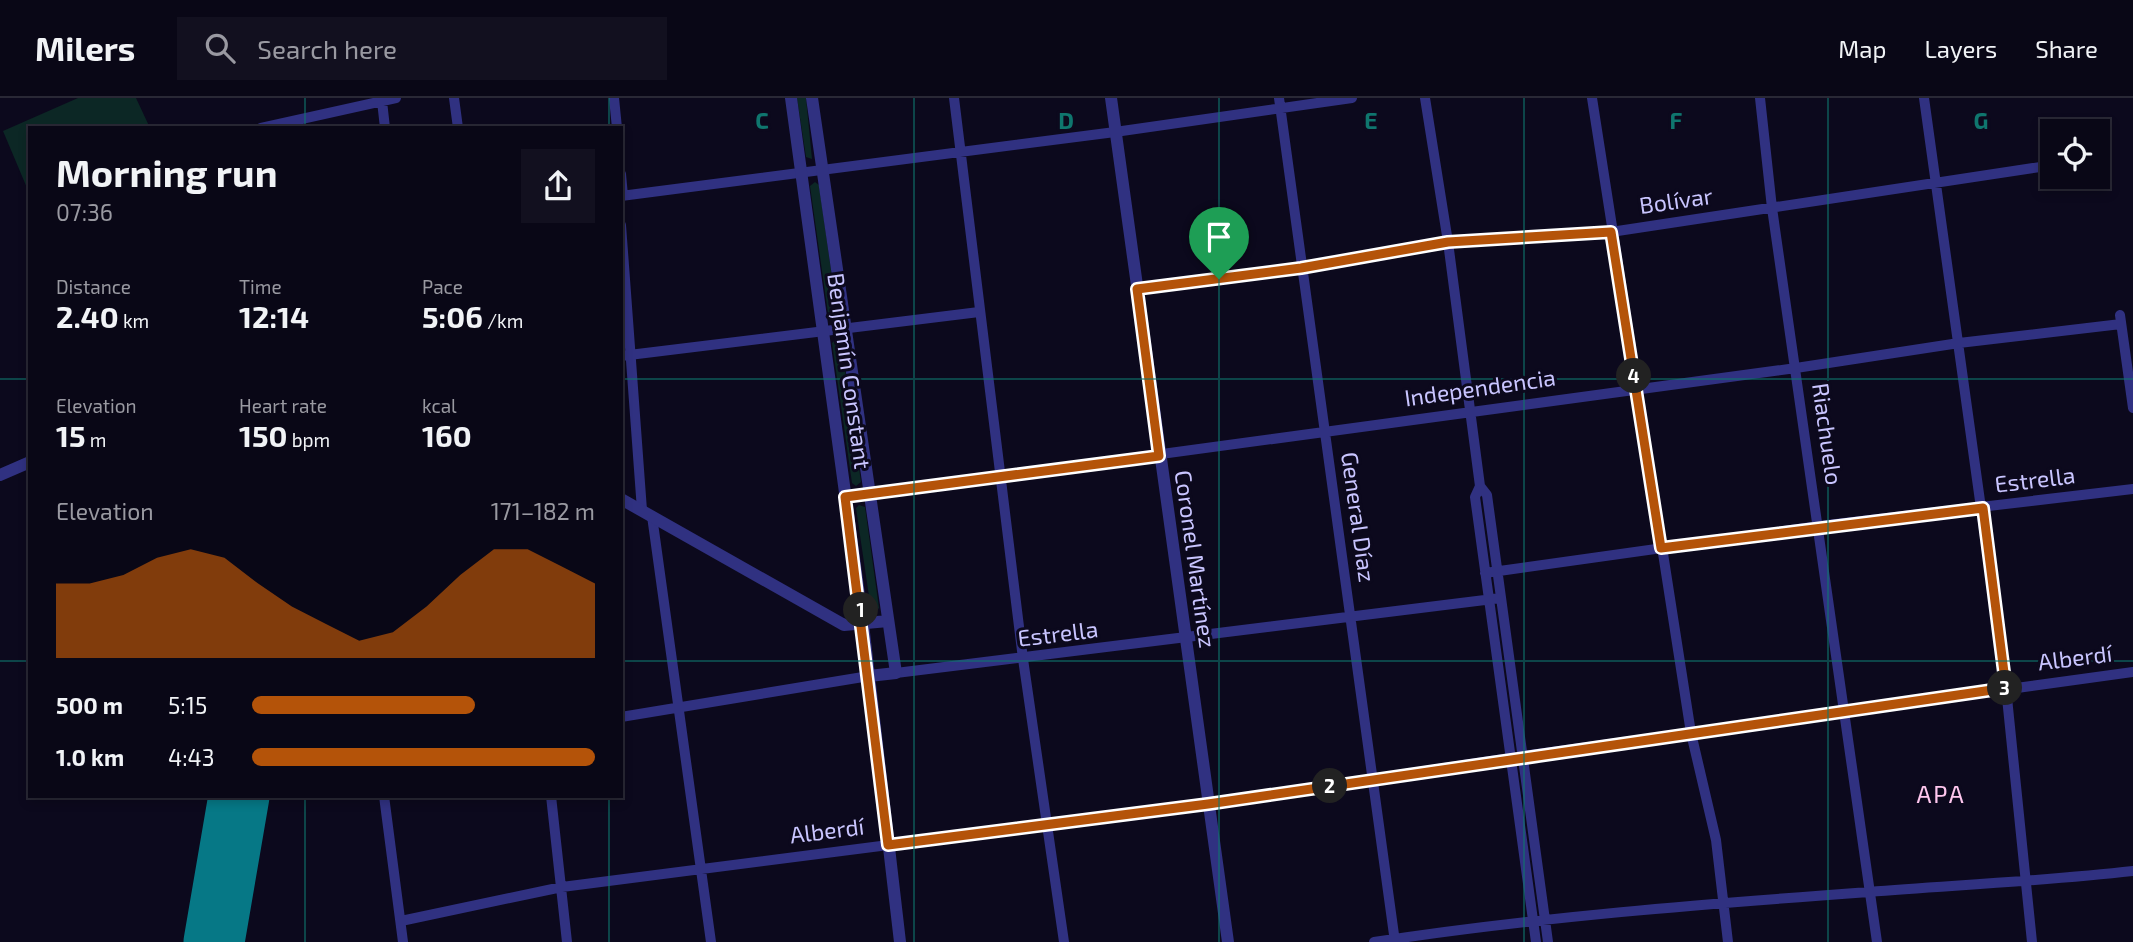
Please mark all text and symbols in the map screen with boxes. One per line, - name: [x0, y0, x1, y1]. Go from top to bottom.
- search box: [177, 17, 667, 80]
- text: Milers: [35, 28, 135, 68]
- icon: search: [201, 29, 239, 67]
- text: Search here: [257, 33, 397, 64]
- text: Map: [1838, 34, 1886, 63]
- text: Layers: [1924, 34, 1997, 63]
- text: Share: [2035, 34, 2098, 63]
- text: C: [755, 106, 769, 134]
- text: D: [1058, 106, 1074, 134]
- text: E: [1364, 106, 1378, 134]
- text: F: [1670, 106, 1683, 134]
- text: G: [1974, 106, 1988, 134]
- map controls: [2040, 119, 2110, 189]
- button: locate: [2040, 119, 2110, 189]
- text: Morning run: [56, 149, 277, 195]
- button: share: [521, 149, 595, 223]
- street label: Bolívar: [1637, 181, 1714, 219]
- text: 07:36: [56, 198, 113, 226]
- pin: [1189, 207, 1249, 279]
- icon: arrive: [1200, 218, 1238, 256]
- street label: Benjamín Constant: [822, 271, 878, 471]
- text: Distance: [56, 275, 131, 298]
- text: Time: [239, 275, 282, 298]
- text: Pace: [422, 275, 463, 298]
- text: 2.40: [56, 298, 119, 334]
- text: 12:14: [239, 298, 309, 334]
- text: 5:06: [422, 298, 483, 334]
- text: km: [119, 309, 149, 332]
- text: /km: [483, 309, 523, 332]
- pin: 4: [1616, 358, 1652, 394]
- street label: Independencia: [1402, 363, 1557, 411]
- text: 4: [1627, 364, 1640, 387]
- street label: Riachuelo: [1807, 381, 1849, 487]
- text: Elevation: [56, 394, 137, 417]
- text: Heart rate: [239, 394, 327, 417]
- text: kcal: [422, 394, 457, 417]
- text: 15: [56, 417, 86, 453]
- text: 150: [239, 417, 287, 453]
- text: 160: [422, 417, 472, 453]
- text: m: [86, 428, 106, 451]
- text: bpm: [287, 428, 330, 451]
- street label: General Díaz: [1336, 450, 1382, 584]
- street label: Estrella: [1993, 460, 2077, 498]
- street label: Coronel Martínez: [1170, 468, 1222, 650]
- text: Elevation: [56, 497, 154, 525]
- text: 171–182 m: [491, 497, 595, 525]
- pin: 1: [844, 592, 878, 628]
- text: 1: [856, 598, 865, 621]
- street label: Estrella: [1016, 614, 1100, 652]
- street label: Alberdí: [2036, 638, 2115, 675]
- pin: 3: [1988, 670, 2022, 706]
- text: 3: [1999, 676, 2010, 699]
- text: 500 m: [56, 691, 123, 719]
- text: 5:15: [168, 691, 207, 719]
- text: 1.0 km: [56, 743, 124, 771]
- text: 4:43: [168, 743, 215, 771]
- pin: 2: [1312, 768, 1348, 804]
- text: 2: [1324, 774, 1335, 797]
- district label: APA: [1916, 779, 1966, 808]
- street label: Alberdí: [788, 811, 867, 848]

